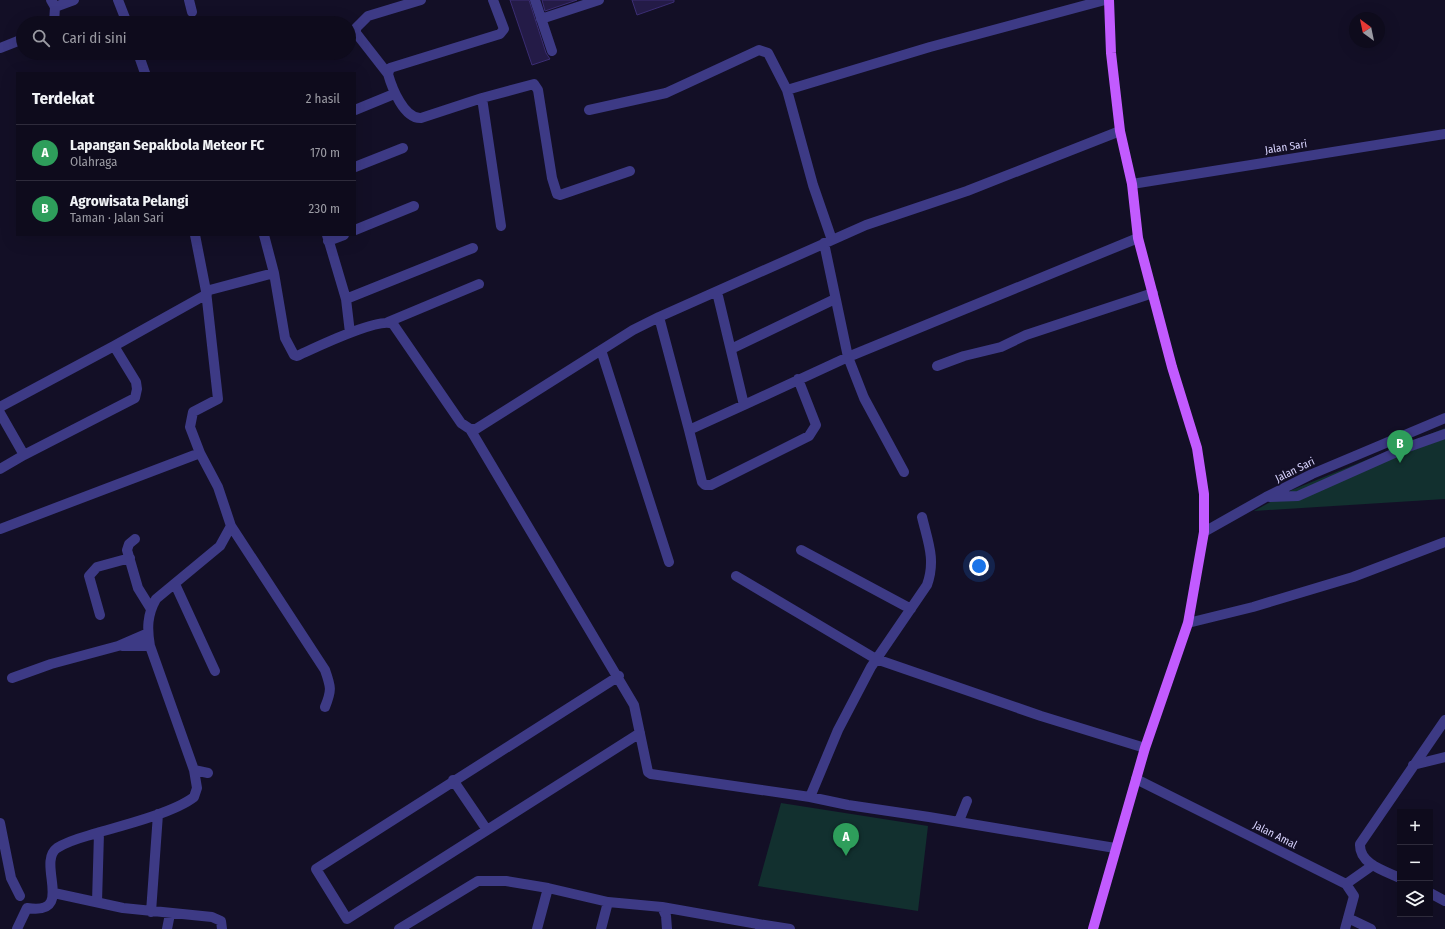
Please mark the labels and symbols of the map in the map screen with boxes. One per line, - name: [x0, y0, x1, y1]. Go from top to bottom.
- north arrow: [1349, 12, 1385, 48]
- street label: Jalan Sari: [1264, 137, 1308, 157]
- pin: B: [1387, 430, 1413, 463]
- street label: Jalan Sari: [1273, 455, 1317, 485]
- your location: [969, 556, 989, 576]
- street label: Jalan Amal: [1251, 818, 1299, 852]
- pin: A: [833, 823, 859, 856]

